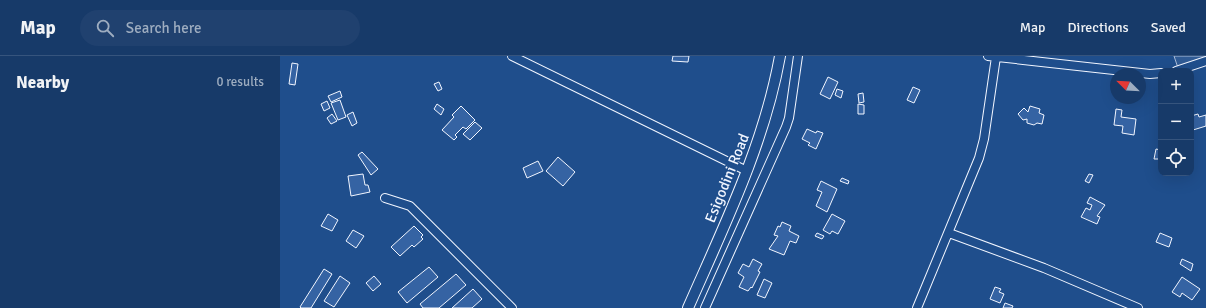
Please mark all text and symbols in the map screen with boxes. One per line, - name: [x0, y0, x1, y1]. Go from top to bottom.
- search box: [80, 10, 360, 46]
- text: Map: [20, 16, 56, 40]
- icon: search: [94, 17, 116, 39]
- text: Search here: [126, 19, 201, 37]
- text: Map: [1020, 19, 1046, 36]
- text: Directions: [1068, 19, 1129, 36]
- text: Saved: [1151, 19, 1186, 36]
- north arrow: [1110, 68, 1146, 104]
- map controls: [1158, 68, 1194, 176]
- button: +: [1158, 68, 1194, 104]
- text: Nearby: [16, 72, 69, 93]
- text: 0 results: [216, 74, 264, 90]
- button: −: [1158, 104, 1194, 140]
- street label: Esigodini Road: [701, 131, 753, 225]
- button: locate: [1158, 140, 1194, 176]

